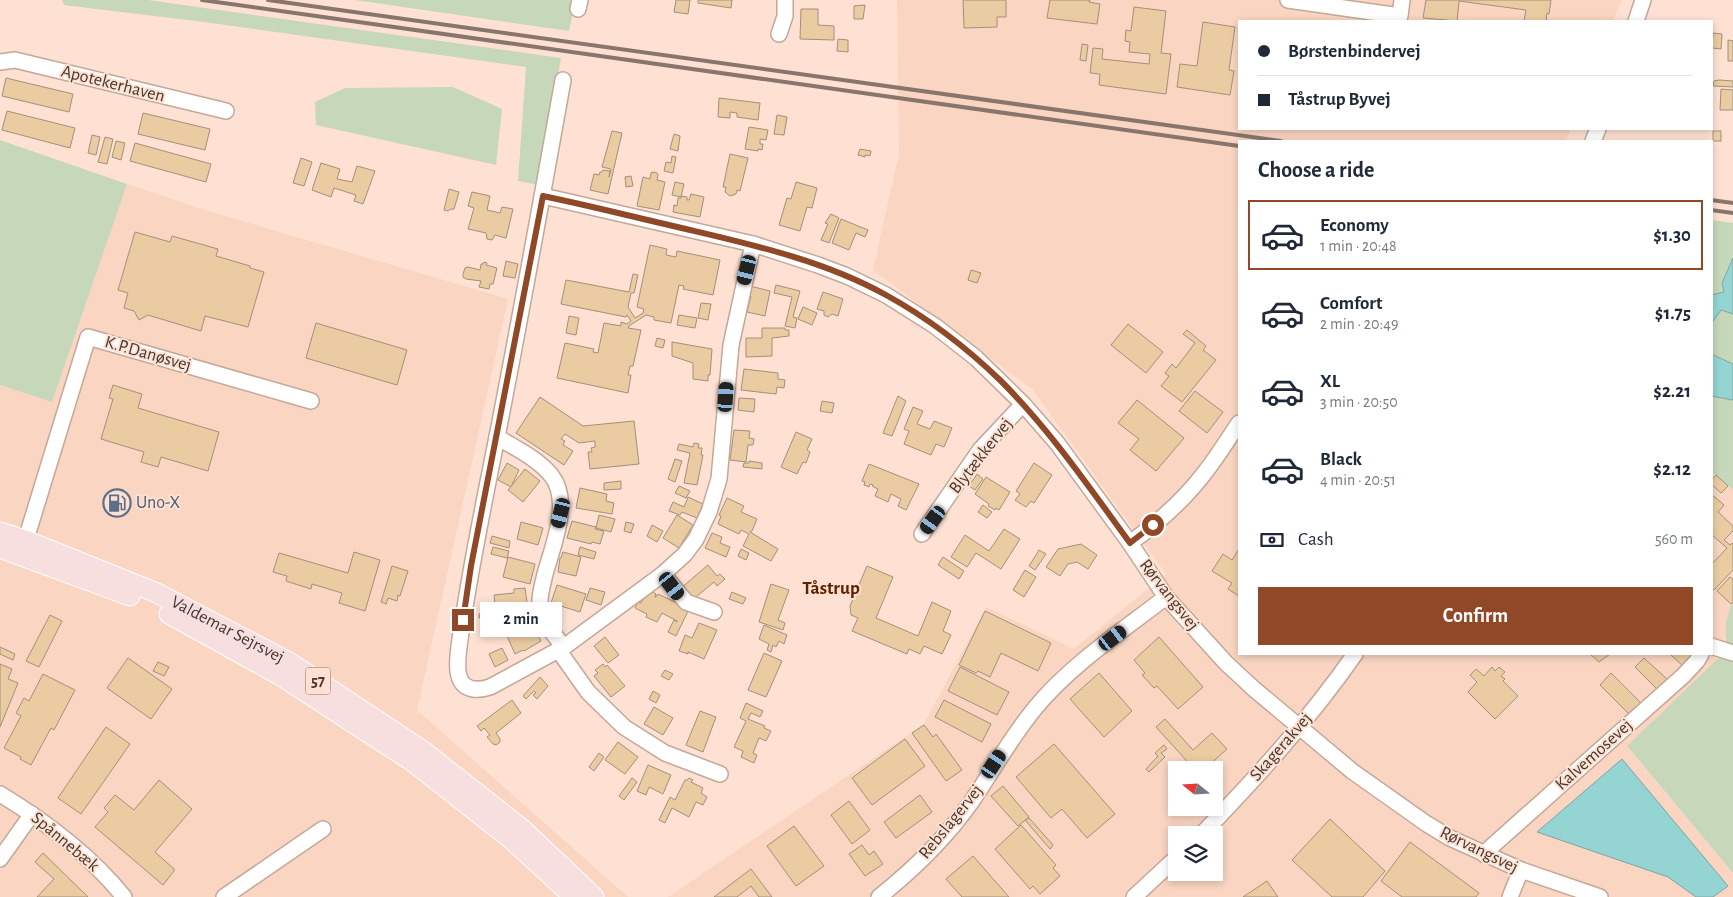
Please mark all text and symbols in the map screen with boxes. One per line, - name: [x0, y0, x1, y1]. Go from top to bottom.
- text: Børstenbindervej: [1288, 42, 1421, 61]
- street label: Apotekerhaven: [59, 62, 167, 106]
- text: Tåstrup Byvej: [1288, 90, 1391, 109]
- text: Choose a ride: [1258, 159, 1374, 181]
- icon: car: [1260, 213, 1305, 258]
- text: Economy: [1320, 216, 1389, 235]
- text: $1.30: [1653, 226, 1691, 245]
- text: 1 min · 20:48: [1320, 238, 1397, 254]
- car: [736, 254, 757, 286]
- icon: car: [1260, 291, 1305, 336]
- text: Comfort: [1320, 294, 1382, 313]
- text: $1.75: [1655, 304, 1691, 323]
- text: 2 min · 20:49: [1320, 316, 1398, 332]
- street label: K.P.Danøsvej: [103, 333, 193, 375]
- icon: car: [1260, 369, 1305, 414]
- text: XL: [1320, 372, 1340, 391]
- car: [717, 382, 734, 412]
- text: $2.21: [1653, 382, 1691, 401]
- text: 3 min · 20:50: [1320, 394, 1398, 410]
- street label: Blytækkervej: [946, 415, 1016, 497]
- icon: car: [1260, 447, 1305, 492]
- text: Black: [1320, 450, 1362, 469]
- text: $2.12: [1653, 460, 1691, 479]
- text: 4 min · 20:51: [1320, 472, 1396, 488]
- fuel station icon: Uno-X: [102, 488, 132, 518]
- place label: Uno-X: [136, 494, 180, 512]
- car: [550, 497, 571, 529]
- car: [918, 503, 947, 537]
- route start: [1142, 514, 1164, 536]
- icon: cash: [1258, 526, 1286, 554]
- text: Cash: [1298, 530, 1334, 549]
- text: 560 m: [1655, 531, 1693, 547]
- street label: Rørvangsvej: [1136, 556, 1202, 634]
- car: [656, 570, 687, 602]
- district label: Tåstrup: [802, 579, 860, 598]
- button: Confirm: [1258, 587, 1693, 645]
- street label: Valdemar Sejrsvej: [168, 593, 287, 667]
- callout: 2 min: [480, 602, 563, 638]
- route end: [452, 609, 474, 631]
- text: 2 min: [503, 611, 539, 627]
- car: [1096, 623, 1129, 653]
- road number: 57: [306, 668, 330, 694]
- street label: Skagerakvej: [1247, 709, 1315, 785]
- street label: Kalvemosevej: [1552, 716, 1636, 794]
- car: [979, 747, 1008, 781]
- north arrow: [1168, 761, 1222, 816]
- map controls: [1168, 761, 1223, 881]
- street label: Rebslagervej: [916, 781, 986, 863]
- street label: Spånnebæk: [28, 809, 103, 876]
- street label: Rørvangsvej: [1437, 823, 1521, 877]
- button: layers: [1168, 826, 1223, 881]

